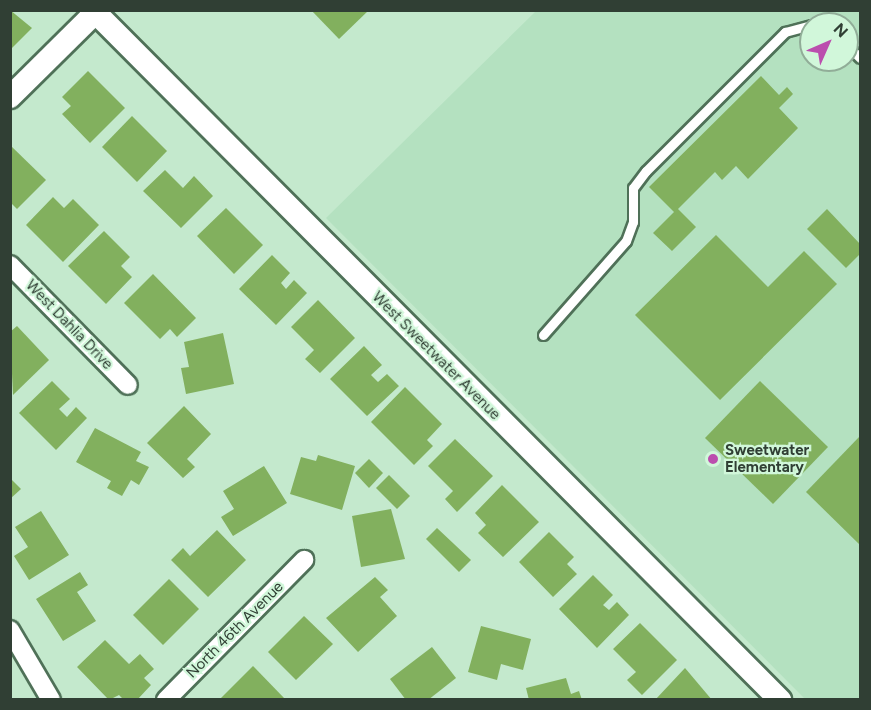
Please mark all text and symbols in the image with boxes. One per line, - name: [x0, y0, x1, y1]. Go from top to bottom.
- north arrow: [799, 12, 859, 72]
- text: N: [830, 19, 852, 41]
- street label: West Dahlia Drive: [22, 276, 116, 374]
- street label: West Sweetwater Avenue: [368, 288, 504, 424]
- place label: Sweetwater Elementary: [725, 441, 809, 476]
- marker: Sweetwater Elementary: [706, 452, 720, 466]
- street label: North 46th Avenue: [183, 578, 287, 682]

